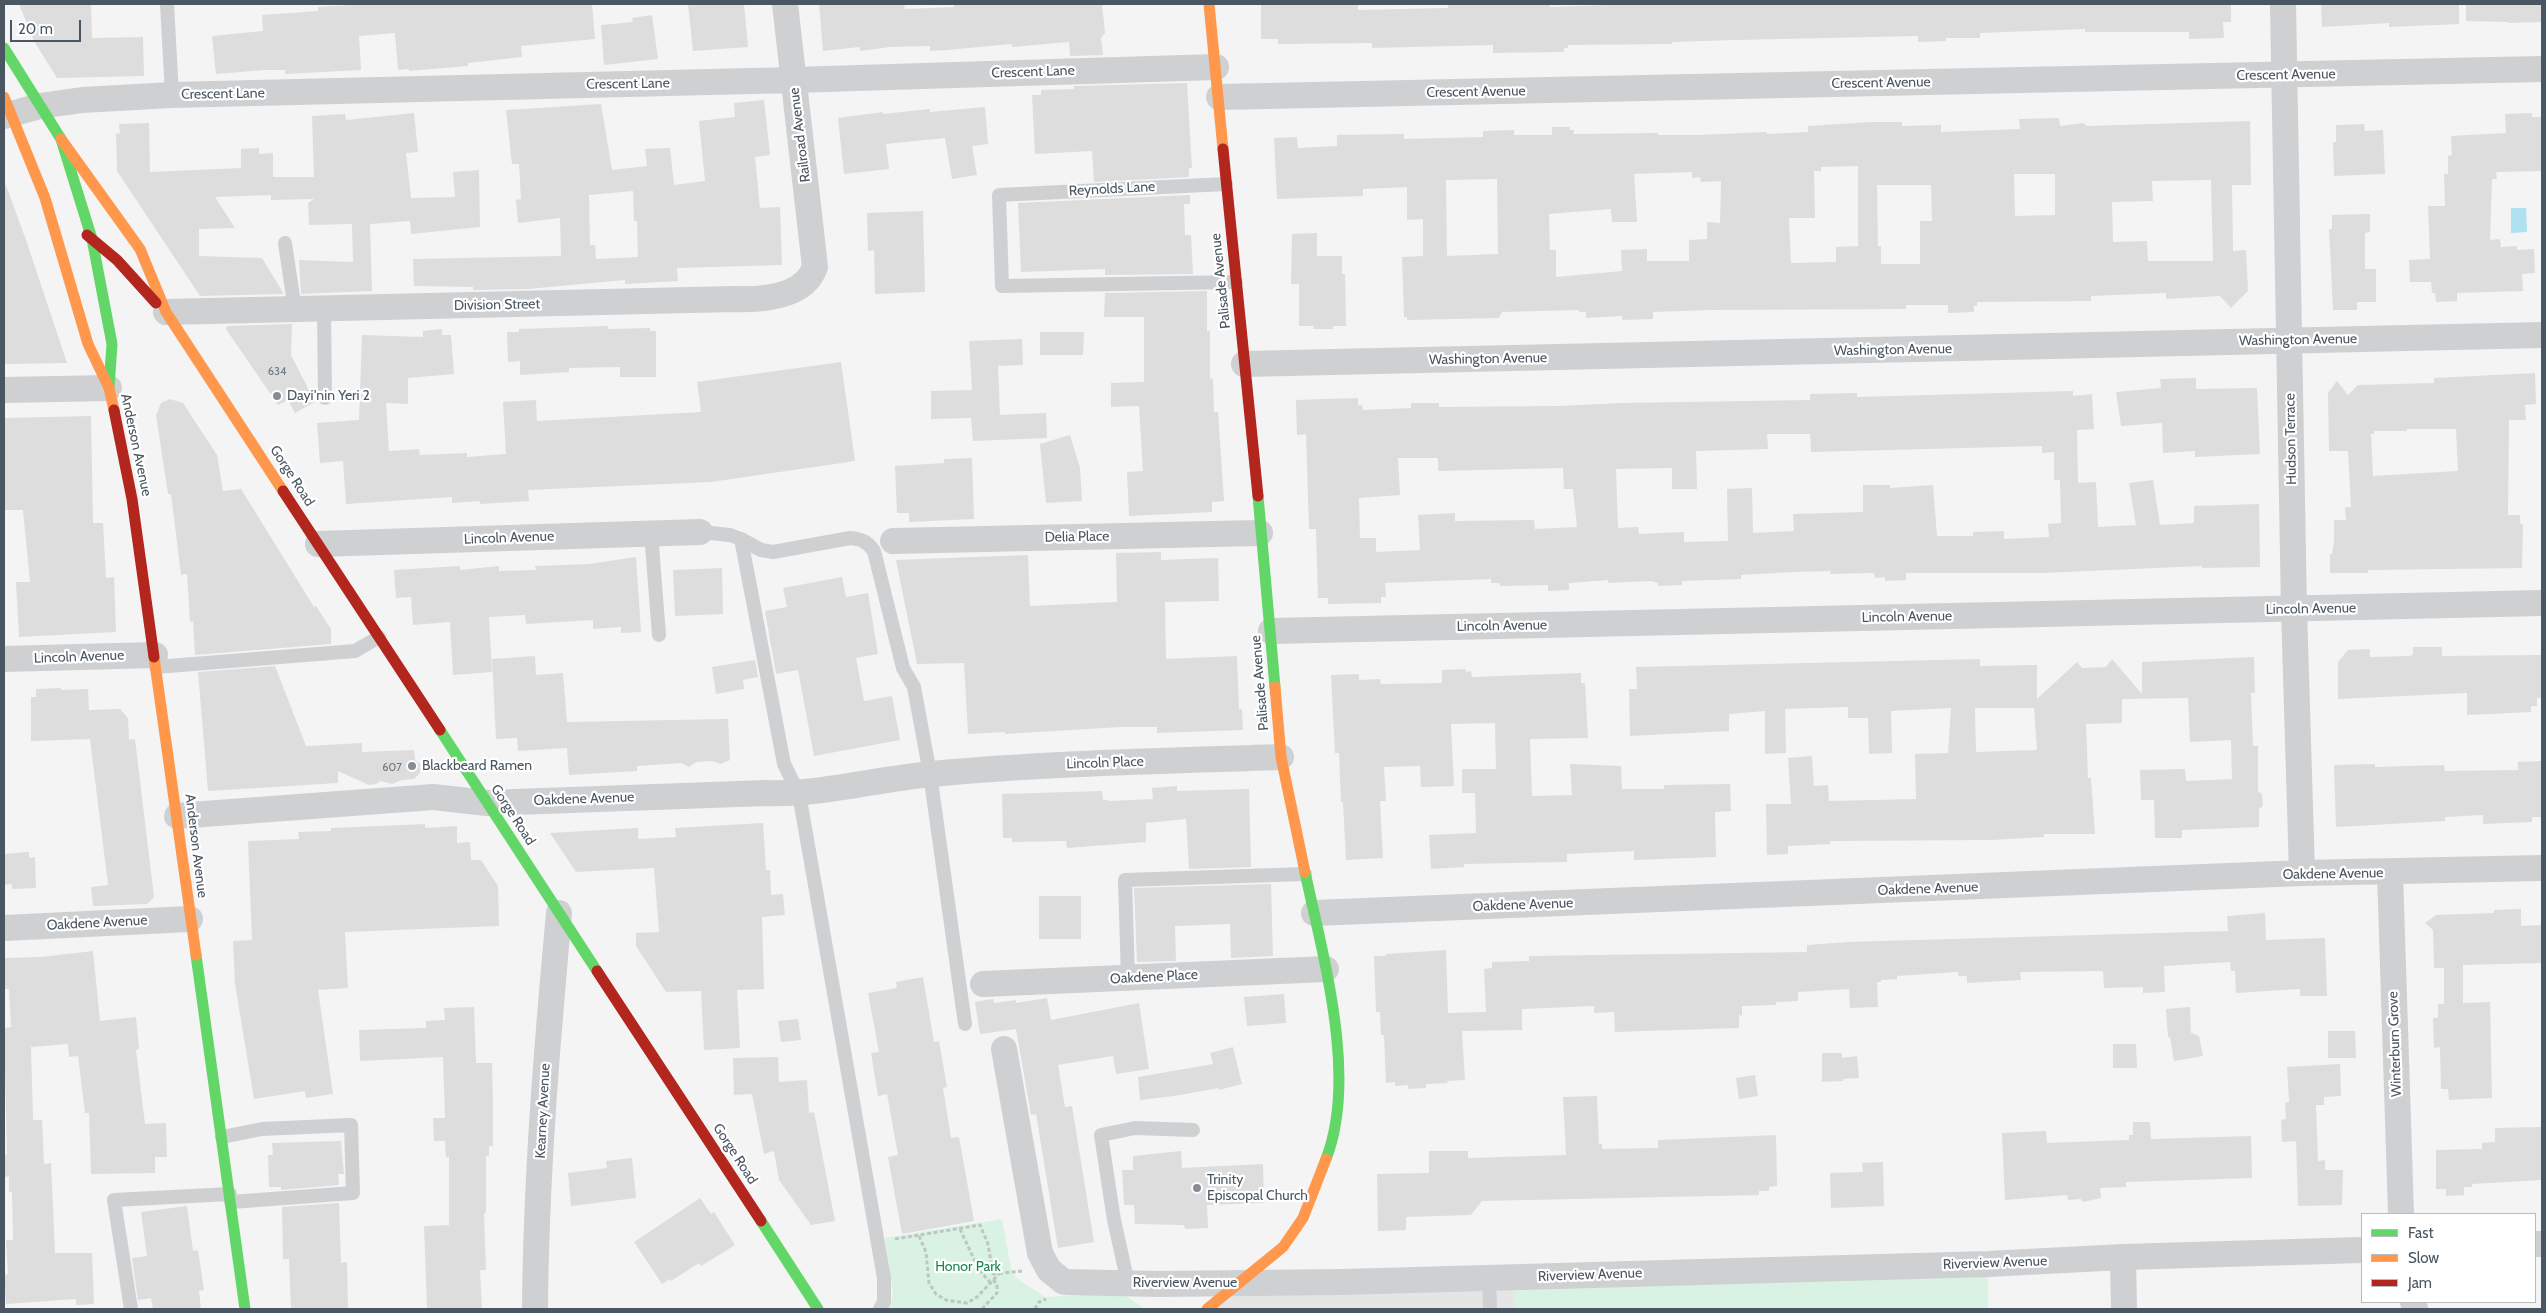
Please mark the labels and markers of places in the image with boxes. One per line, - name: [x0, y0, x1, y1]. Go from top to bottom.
- place label: Dayi'nin Yeri 2: [287, 388, 370, 404]
- marker: Dayi'nin Yeri 2: [271, 390, 283, 402]
- place label: Blackbeard Ramen: [422, 758, 532, 774]
- marker: Blackbeard Ramen: [406, 760, 418, 772]
- place label: Trinity Episcopal Church: [1207, 1172, 1308, 1204]
- marker: Trinity Episcopal Church: [1191, 1182, 1203, 1194]

